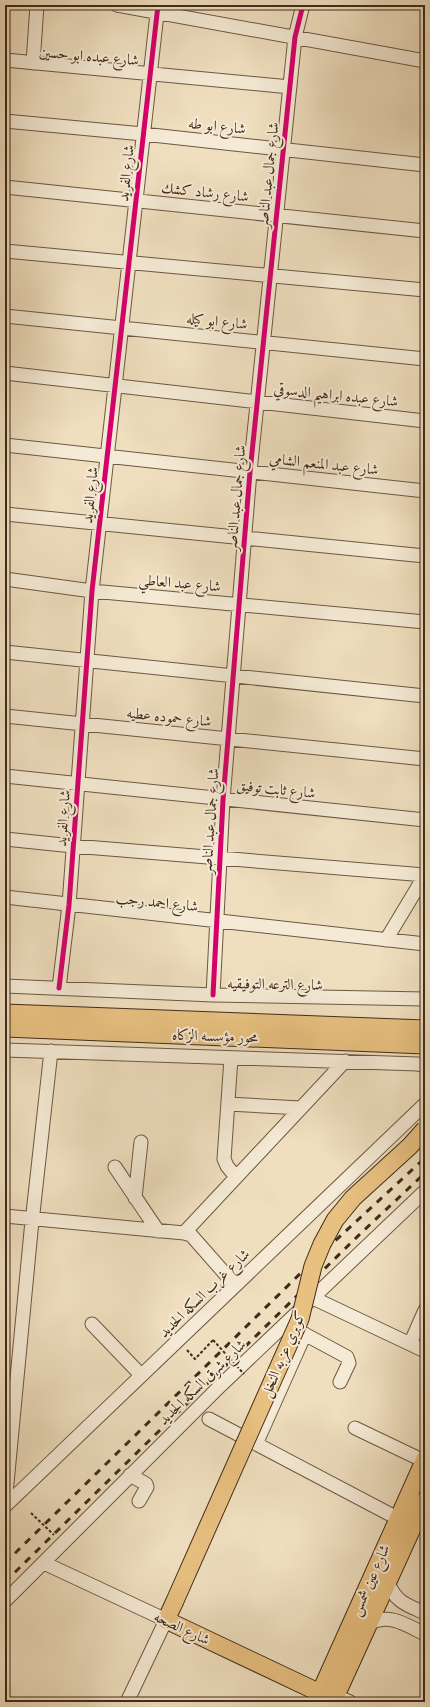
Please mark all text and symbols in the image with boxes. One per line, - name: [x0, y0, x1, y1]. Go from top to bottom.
- street label: شارع عبده ابو حسين: [38, 43, 140, 73]
- street label: شارع ابو طه: [187, 114, 247, 142]
- street label: شارع جمال عبد الناصر: [253, 121, 286, 231]
- street label: شارع الفريد: [114, 144, 142, 203]
- street label: شارع رشاد كشك: [160, 178, 250, 210]
- street label: شارع ابو كيله: [185, 309, 248, 337]
- street label: شارع عبده ابراهيم الدسوقي: [272, 380, 399, 416]
- street label: شارع جمال عبد الناصر: [222, 444, 254, 554]
- street label: شارع عبد المنعم الشامي: [268, 449, 380, 484]
- street label: شارع الفريد: [78, 466, 106, 525]
- street label: شارع عبد العاطي: [138, 570, 222, 601]
- street label: شارع حموده عطيه: [125, 704, 213, 734]
- street label: شارع جمال عبد الناصر: [197, 767, 227, 877]
- street label: شارع ثابت توفيق: [235, 776, 316, 806]
- street label: شارع الفريد: [52, 789, 78, 847]
- street label: شارع احمد رجب: [114, 889, 199, 919]
- street label: شارع الترعه التوفيقيه: [227, 974, 323, 998]
- street label: محور مؤسسه الزكاه: [172, 1026, 258, 1049]
- street label: شارع غرب السكه الحديد: [155, 1245, 256, 1344]
- street label: كوبري عزبه النخل: [257, 1308, 312, 1401]
- street label: شارع شرق السكه الحديد: [154, 1335, 253, 1431]
- street label: شارع عين شمس: [346, 1541, 397, 1620]
- street label: شارع الصحه: [149, 1607, 213, 1652]

